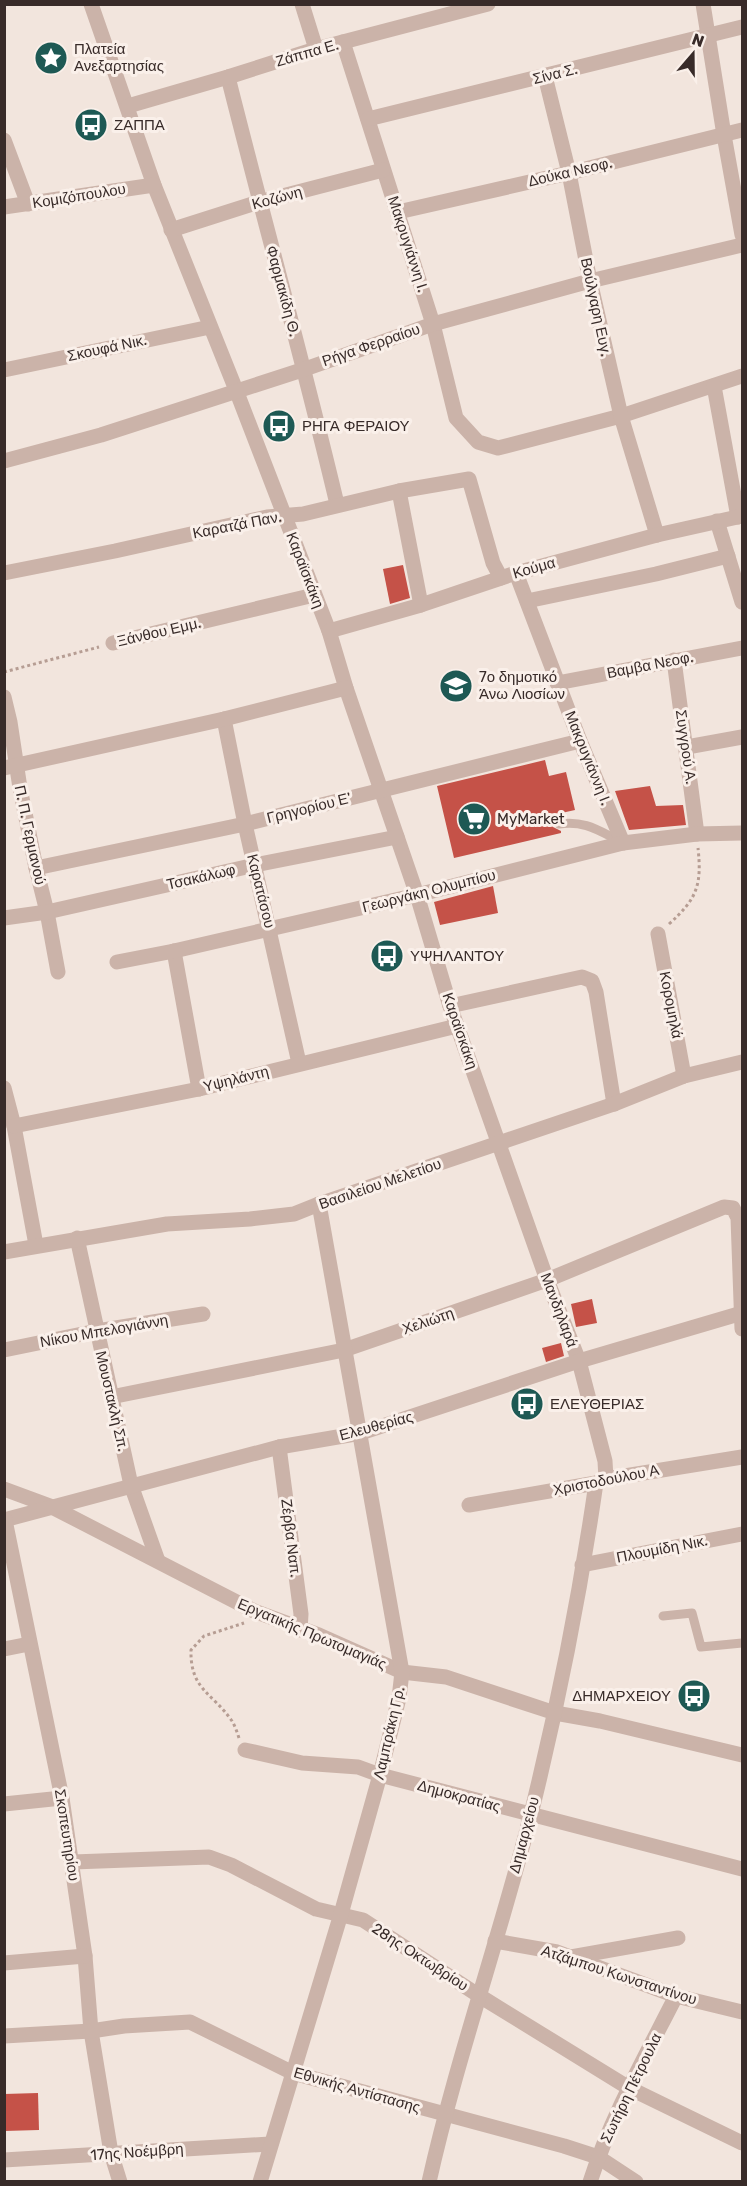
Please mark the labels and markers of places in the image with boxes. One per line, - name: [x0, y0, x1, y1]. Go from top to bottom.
- place icon: Πλατεία Ανεξαρτησίας: [33, 40, 69, 76]
- place label: Πλατεία Ανεξαρτησίας: [74, 40, 164, 75]
- bus stop icon: ΖΑΠΠΑ: [73, 107, 109, 143]
- place label: ΖΑΠΠΑ: [114, 116, 165, 134]
- bus stop icon: ΡΗΓΑ ΦΕΡΑΙΟΥ: [261, 408, 297, 444]
- place label: ΡΗΓΑ ΦΕΡΑΙΟΥ: [302, 417, 410, 435]
- school or university icon: 7ο δημοτικό Άνω Λιοσίων: [438, 668, 474, 704]
- place label: 7ο δημοτικό Άνω Λιοσίων: [479, 668, 565, 703]
- supermarket icon: MyMarket: [456, 801, 492, 837]
- place label: MyMarket: [497, 810, 565, 828]
- bus stop icon: ΥΨΗΛΑΝΤΟΥ: [369, 938, 405, 974]
- place label: ΥΨΗΛΑΝΤΟΥ: [410, 947, 504, 965]
- bus stop icon: ΕΛΕΥΘΕΡΙΑΣ: [509, 1386, 545, 1422]
- place label: ΕΛΕΥΘΕΡΙΑΣ: [550, 1395, 644, 1413]
- bus stop icon: ΔΗΜΑΡΧΕΙΟΥ: [676, 1678, 712, 1714]
- place label: ΔΗΜΑΡΧΕΙΟΥ: [572, 1687, 671, 1705]

